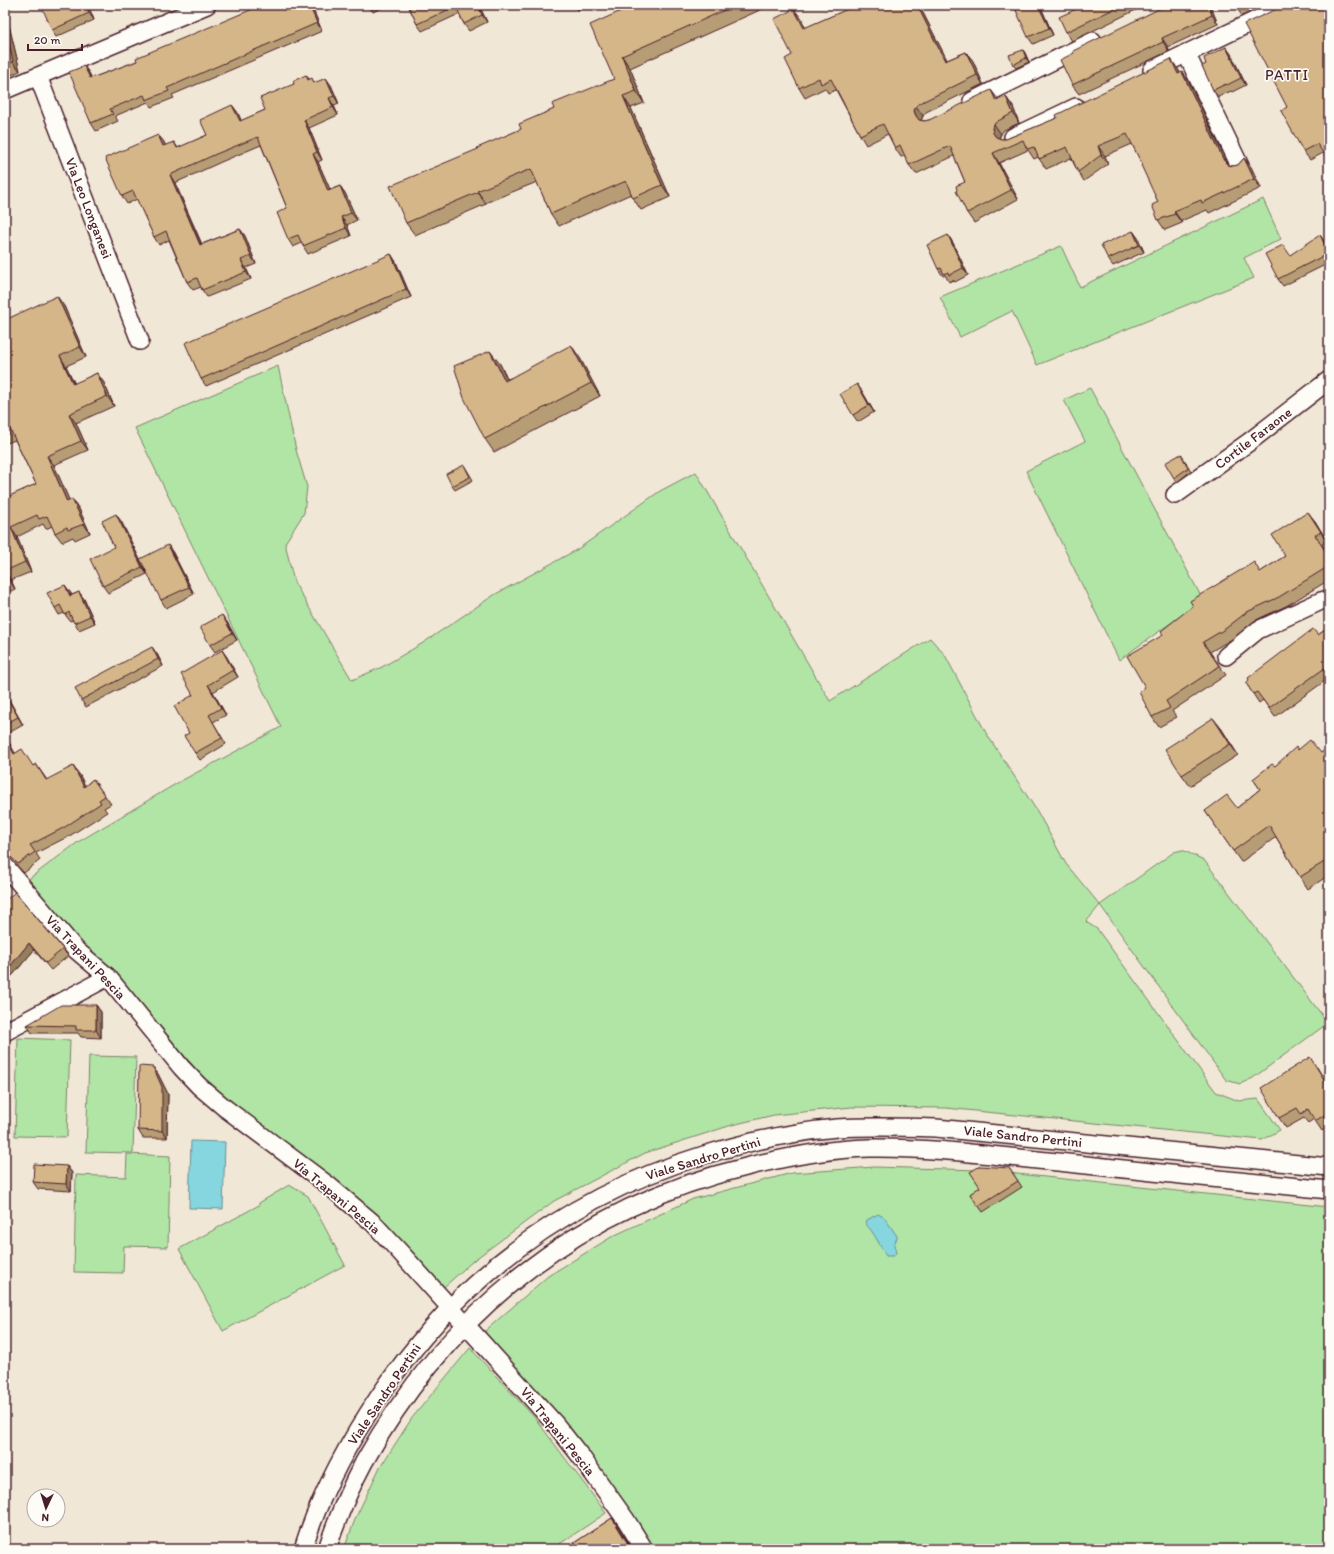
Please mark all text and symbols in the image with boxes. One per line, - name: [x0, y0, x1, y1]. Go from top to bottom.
- scale bar: [28, 26, 82, 52]
- text: 20 m: [34, 33, 61, 47]
- district label: PATTI: [1265, 66, 1309, 84]
- street label: Via Leo Longanesi: [61, 155, 116, 261]
- street label: Cortile Faraone: [1211, 404, 1295, 473]
- street label: Via Trapani Pescia: [42, 912, 129, 1003]
- street label: Viale Sandro Pertini: [963, 1122, 1083, 1151]
- street label: Viale Sandro Pertini: [644, 1133, 763, 1184]
- street label: Via Trapani Pescia: [289, 1155, 384, 1238]
- street label: Viale Sandro Pertini: [344, 1340, 425, 1448]
- street label: Via Trapani Pescia: [517, 1384, 599, 1479]
- north arrow: [26, 1488, 66, 1528]
- text: N: [41, 1511, 50, 1524]

